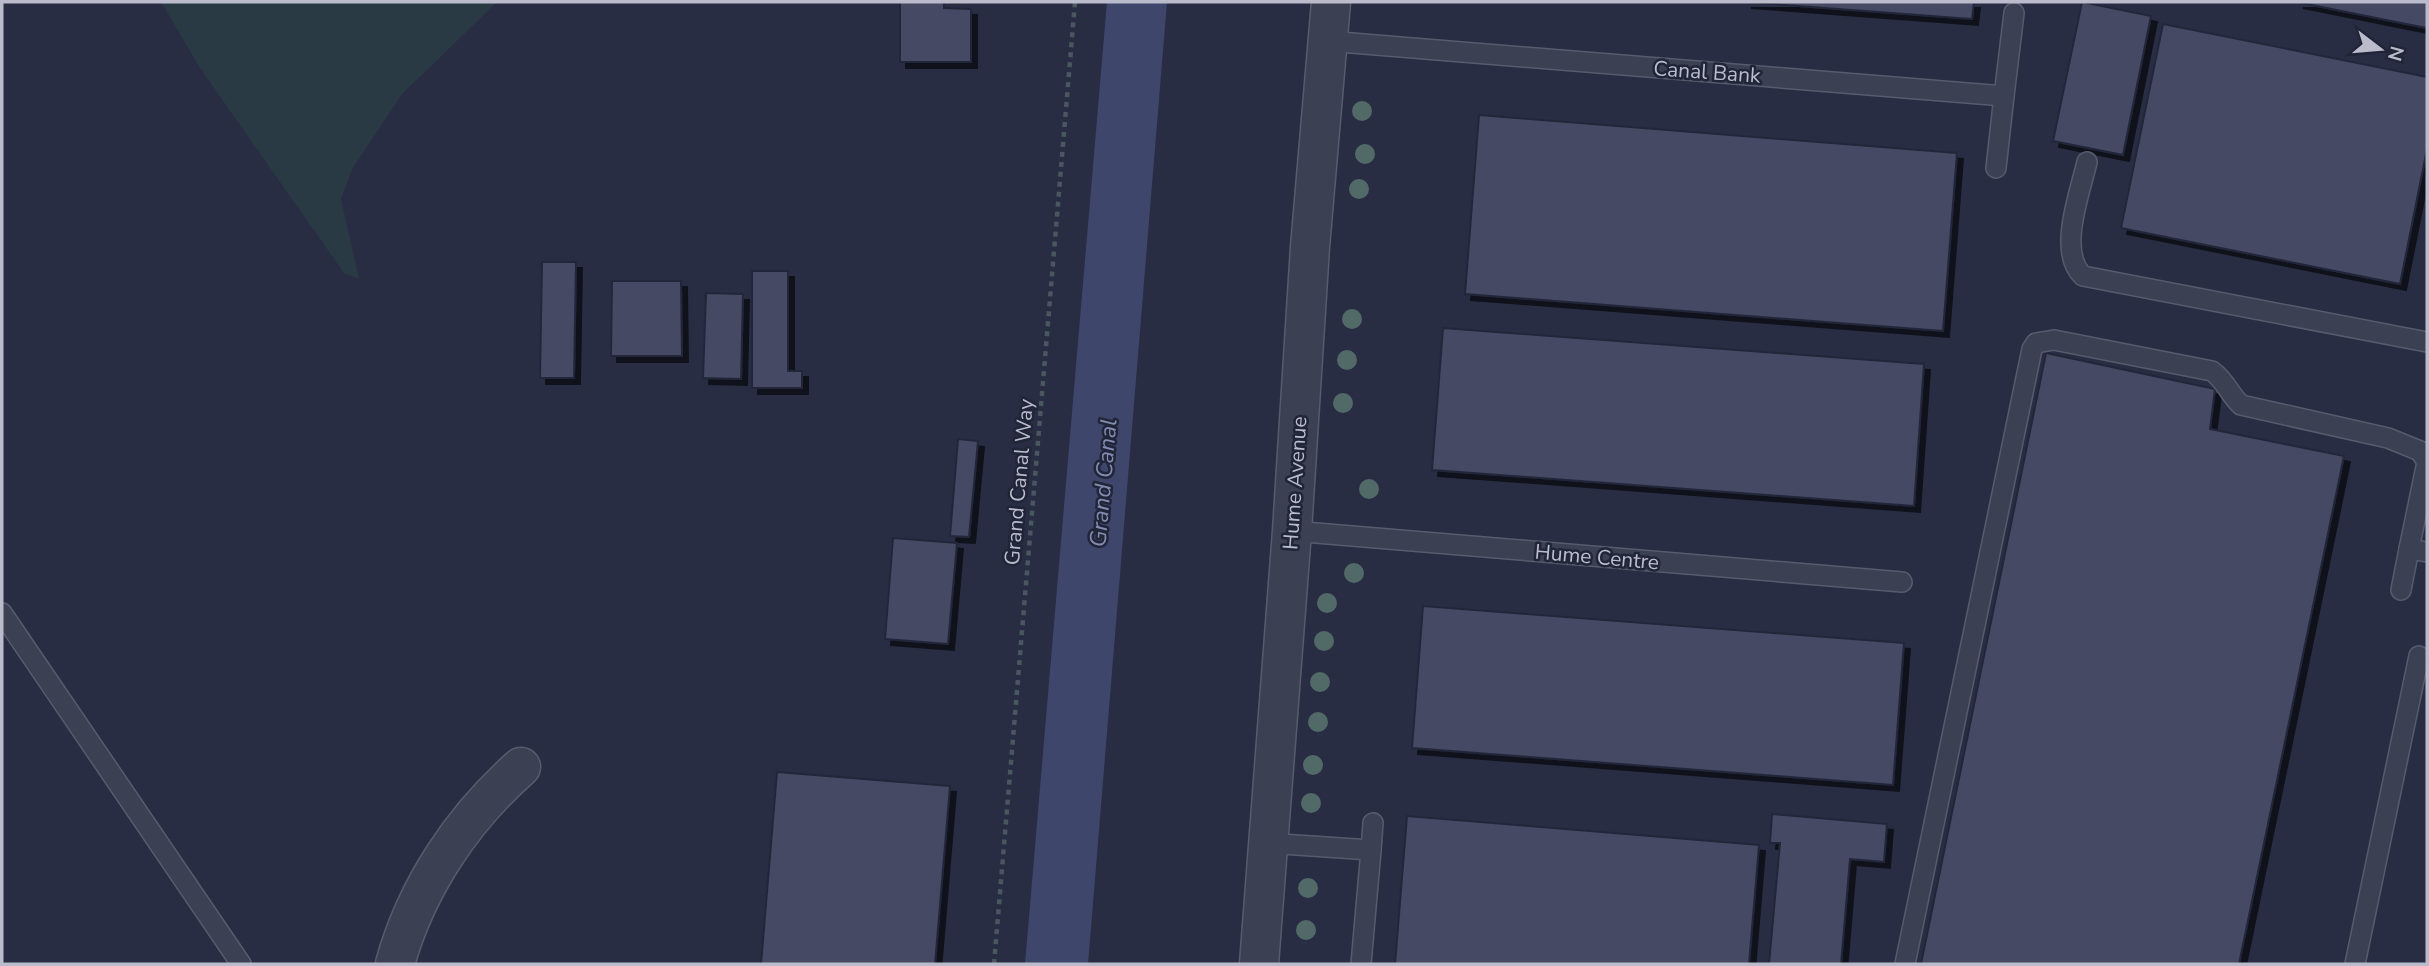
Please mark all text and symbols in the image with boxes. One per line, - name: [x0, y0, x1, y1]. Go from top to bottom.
- north arrow: [2345, 14, 2415, 84]
- text: N: [2381, 43, 2410, 64]
- street label: Canal Bank: [1652, 54, 1762, 90]
- street label: Grand Canal Way: [998, 398, 1040, 566]
- street label: Hume Avenue: [1276, 415, 1314, 551]
- water label: Grand Canal: [1082, 418, 1125, 549]
- street label: Hume Centre: [1534, 538, 1660, 576]

